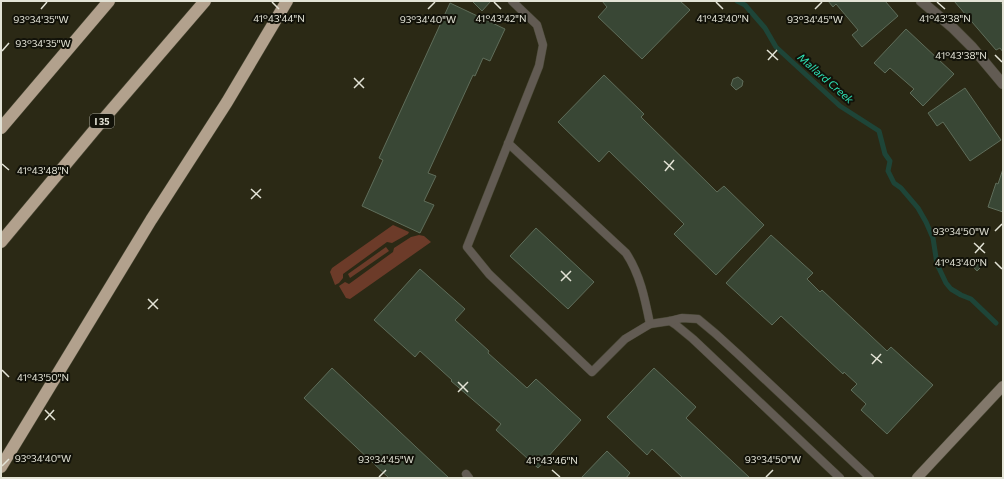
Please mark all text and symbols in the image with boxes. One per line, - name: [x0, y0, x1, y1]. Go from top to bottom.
- text: 41°43'44"N: [253, 12, 305, 24]
- text: 41°43'42"N: [475, 12, 527, 24]
- text: 41°43'40"N: [697, 12, 749, 24]
- text: 41°43'38"N: [919, 12, 971, 24]
- text: 93°34'35"W: [13, 13, 69, 25]
- text: 93°34'40"W: [400, 13, 456, 25]
- text: 93°34'45"W: [787, 13, 843, 25]
- text: 93°34'35"W: [15, 37, 71, 49]
- text: 41°43'38"N: [935, 49, 987, 61]
- water label: Mallard Creek: [796, 50, 857, 106]
- road number: I 35: [90, 114, 114, 128]
- text: 41°43'48"N: [17, 164, 69, 176]
- text: 93°34'50"W: [933, 225, 989, 237]
- text: 41°43'40"N: [935, 256, 987, 268]
- text: 41°43'50"N: [17, 371, 69, 383]
- text: 93°34'40"W: [15, 452, 71, 464]
- text: 93°34'45"W: [358, 453, 414, 465]
- text: 93°34'50"W: [745, 453, 801, 465]
- text: 41°43'46"N: [526, 454, 578, 466]

